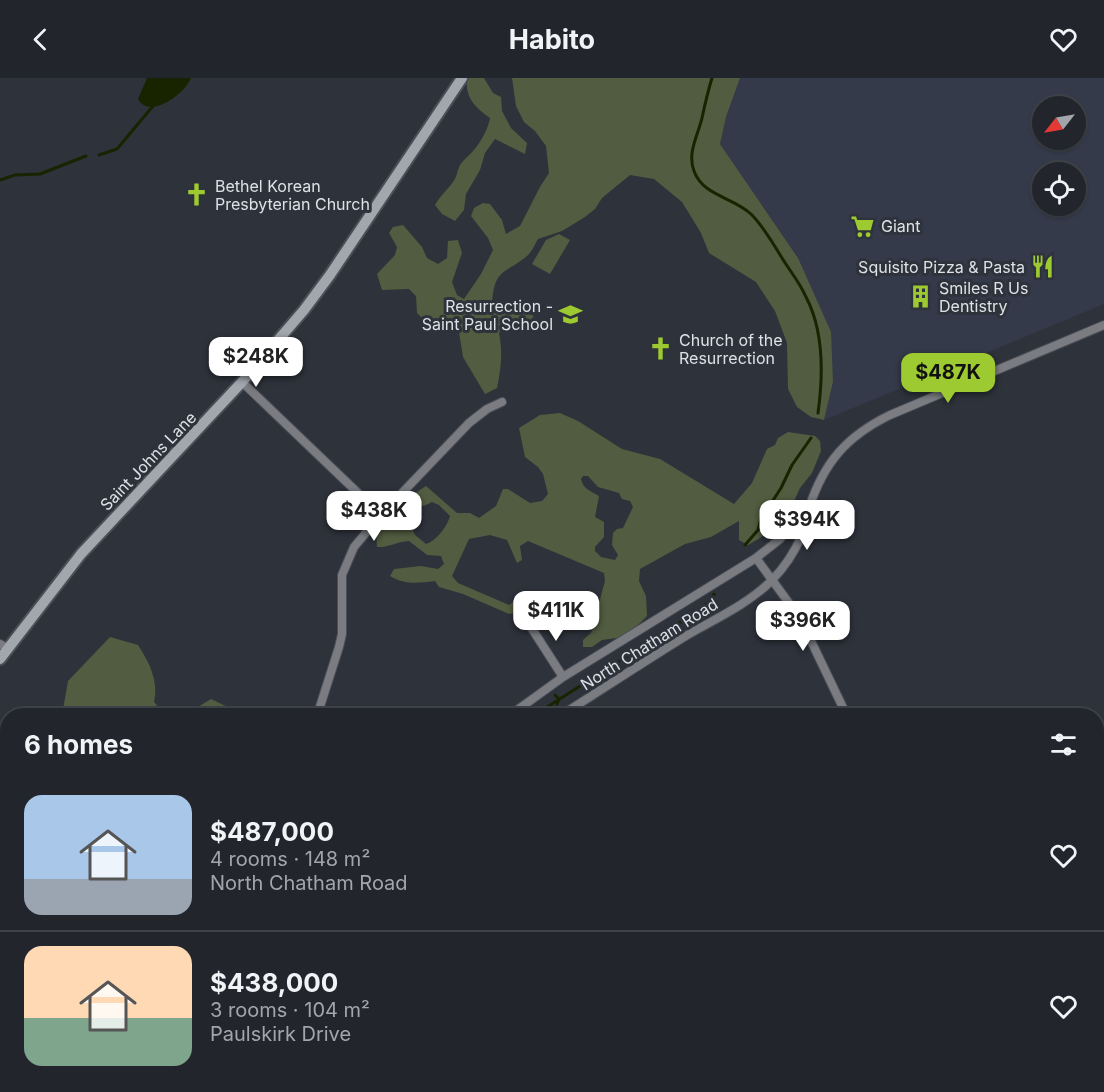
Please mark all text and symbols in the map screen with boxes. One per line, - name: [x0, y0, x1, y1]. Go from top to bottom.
- icon: back: [24, 23, 57, 56]
- text: Habito: [509, 23, 595, 56]
- icon: heart: [1047, 23, 1080, 56]
- north arrow: [1032, 96, 1086, 150]
- map controls: [1032, 96, 1086, 216]
- button: locate: [1032, 162, 1086, 216]
- place label: Bethel Korean Presbyterian Church: [215, 176, 370, 214]
- church icon: Bethel Korean Presbyterian Church: [184, 182, 210, 208]
- supermarket icon: Giant: [850, 213, 876, 239]
- place label: Giant: [881, 216, 920, 236]
- restaurant icon: Squisito Pizza & Pasta: [1030, 254, 1056, 280]
- place label: Squisito Pizza & Pasta: [858, 257, 1025, 277]
- place label: Smiles R Us Dentistry: [939, 278, 1028, 316]
- building icon: Smiles R Us Dentistry: [908, 284, 934, 310]
- place label: Resurrection - Saint Paul School: [422, 296, 553, 334]
- school or university icon: Resurrection - Saint Paul School: [558, 302, 584, 328]
- place label: Church of the Resurrection: [679, 330, 783, 368]
- church icon: Church of the Resurrection: [648, 336, 674, 362]
- pin: $248K: [214, 337, 298, 388]
- text: $248K: [223, 344, 289, 368]
- pin: $487K: [906, 353, 990, 404]
- text: $487K: [915, 360, 981, 384]
- street label: Saint Johns Lane: [96, 407, 200, 515]
- pin: $438K: [332, 491, 416, 542]
- text: $438K: [341, 498, 407, 522]
- pin: $394K: [765, 500, 849, 551]
- text: $394K: [774, 507, 840, 531]
- pin: $411K: [514, 591, 598, 642]
- street label: North Chatham Road: [577, 594, 721, 694]
- text: $411K: [527, 598, 585, 622]
- pin: $396K: [761, 601, 845, 652]
- text: $396K: [770, 608, 836, 632]
- icon: filters: [1047, 728, 1080, 761]
- text: 6 homes: [24, 729, 133, 760]
- text: $487,000: [210, 816, 334, 847]
- icon: home: [72, 819, 144, 891]
- icon: heart: [1047, 839, 1080, 872]
- text: 4 rooms · 148 m²: [210, 847, 370, 871]
- text: North Chatham Road: [210, 871, 408, 895]
- text: $438,000: [210, 967, 338, 998]
- icon: home: [72, 970, 144, 1042]
- icon: heart: [1047, 990, 1080, 1023]
- text: 3 rooms · 104 m²: [210, 998, 370, 1022]
- text: Paulskirk Drive: [210, 1022, 351, 1046]

